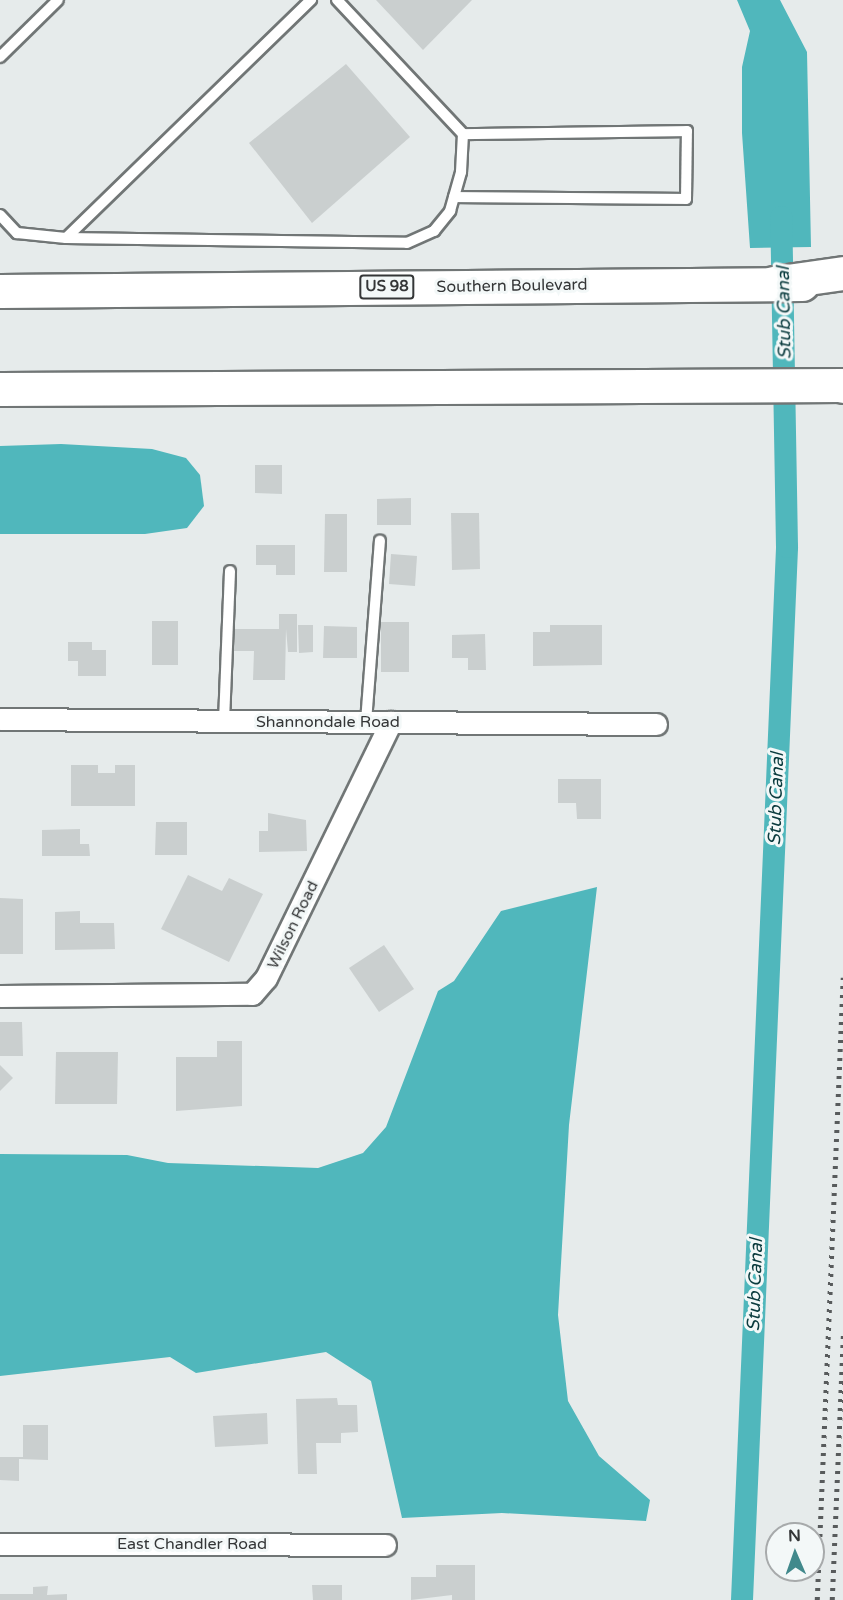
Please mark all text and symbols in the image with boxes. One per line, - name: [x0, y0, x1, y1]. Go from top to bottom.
- water label: Stub Canal: [772, 266, 796, 360]
- road number: US 98: [358, 275, 416, 299]
- street label: Southern Boulevard: [436, 275, 588, 297]
- street label: Shannondale Road: [256, 712, 400, 732]
- water label: Stub Canal: [764, 752, 788, 846]
- street label: Wilson Road: [263, 878, 323, 972]
- water label: Stub Canal: [743, 1238, 767, 1332]
- north arrow: [765, 1522, 825, 1582]
- text: N: [788, 1526, 801, 1546]
- street label: East Chandler Road: [117, 1534, 267, 1554]

